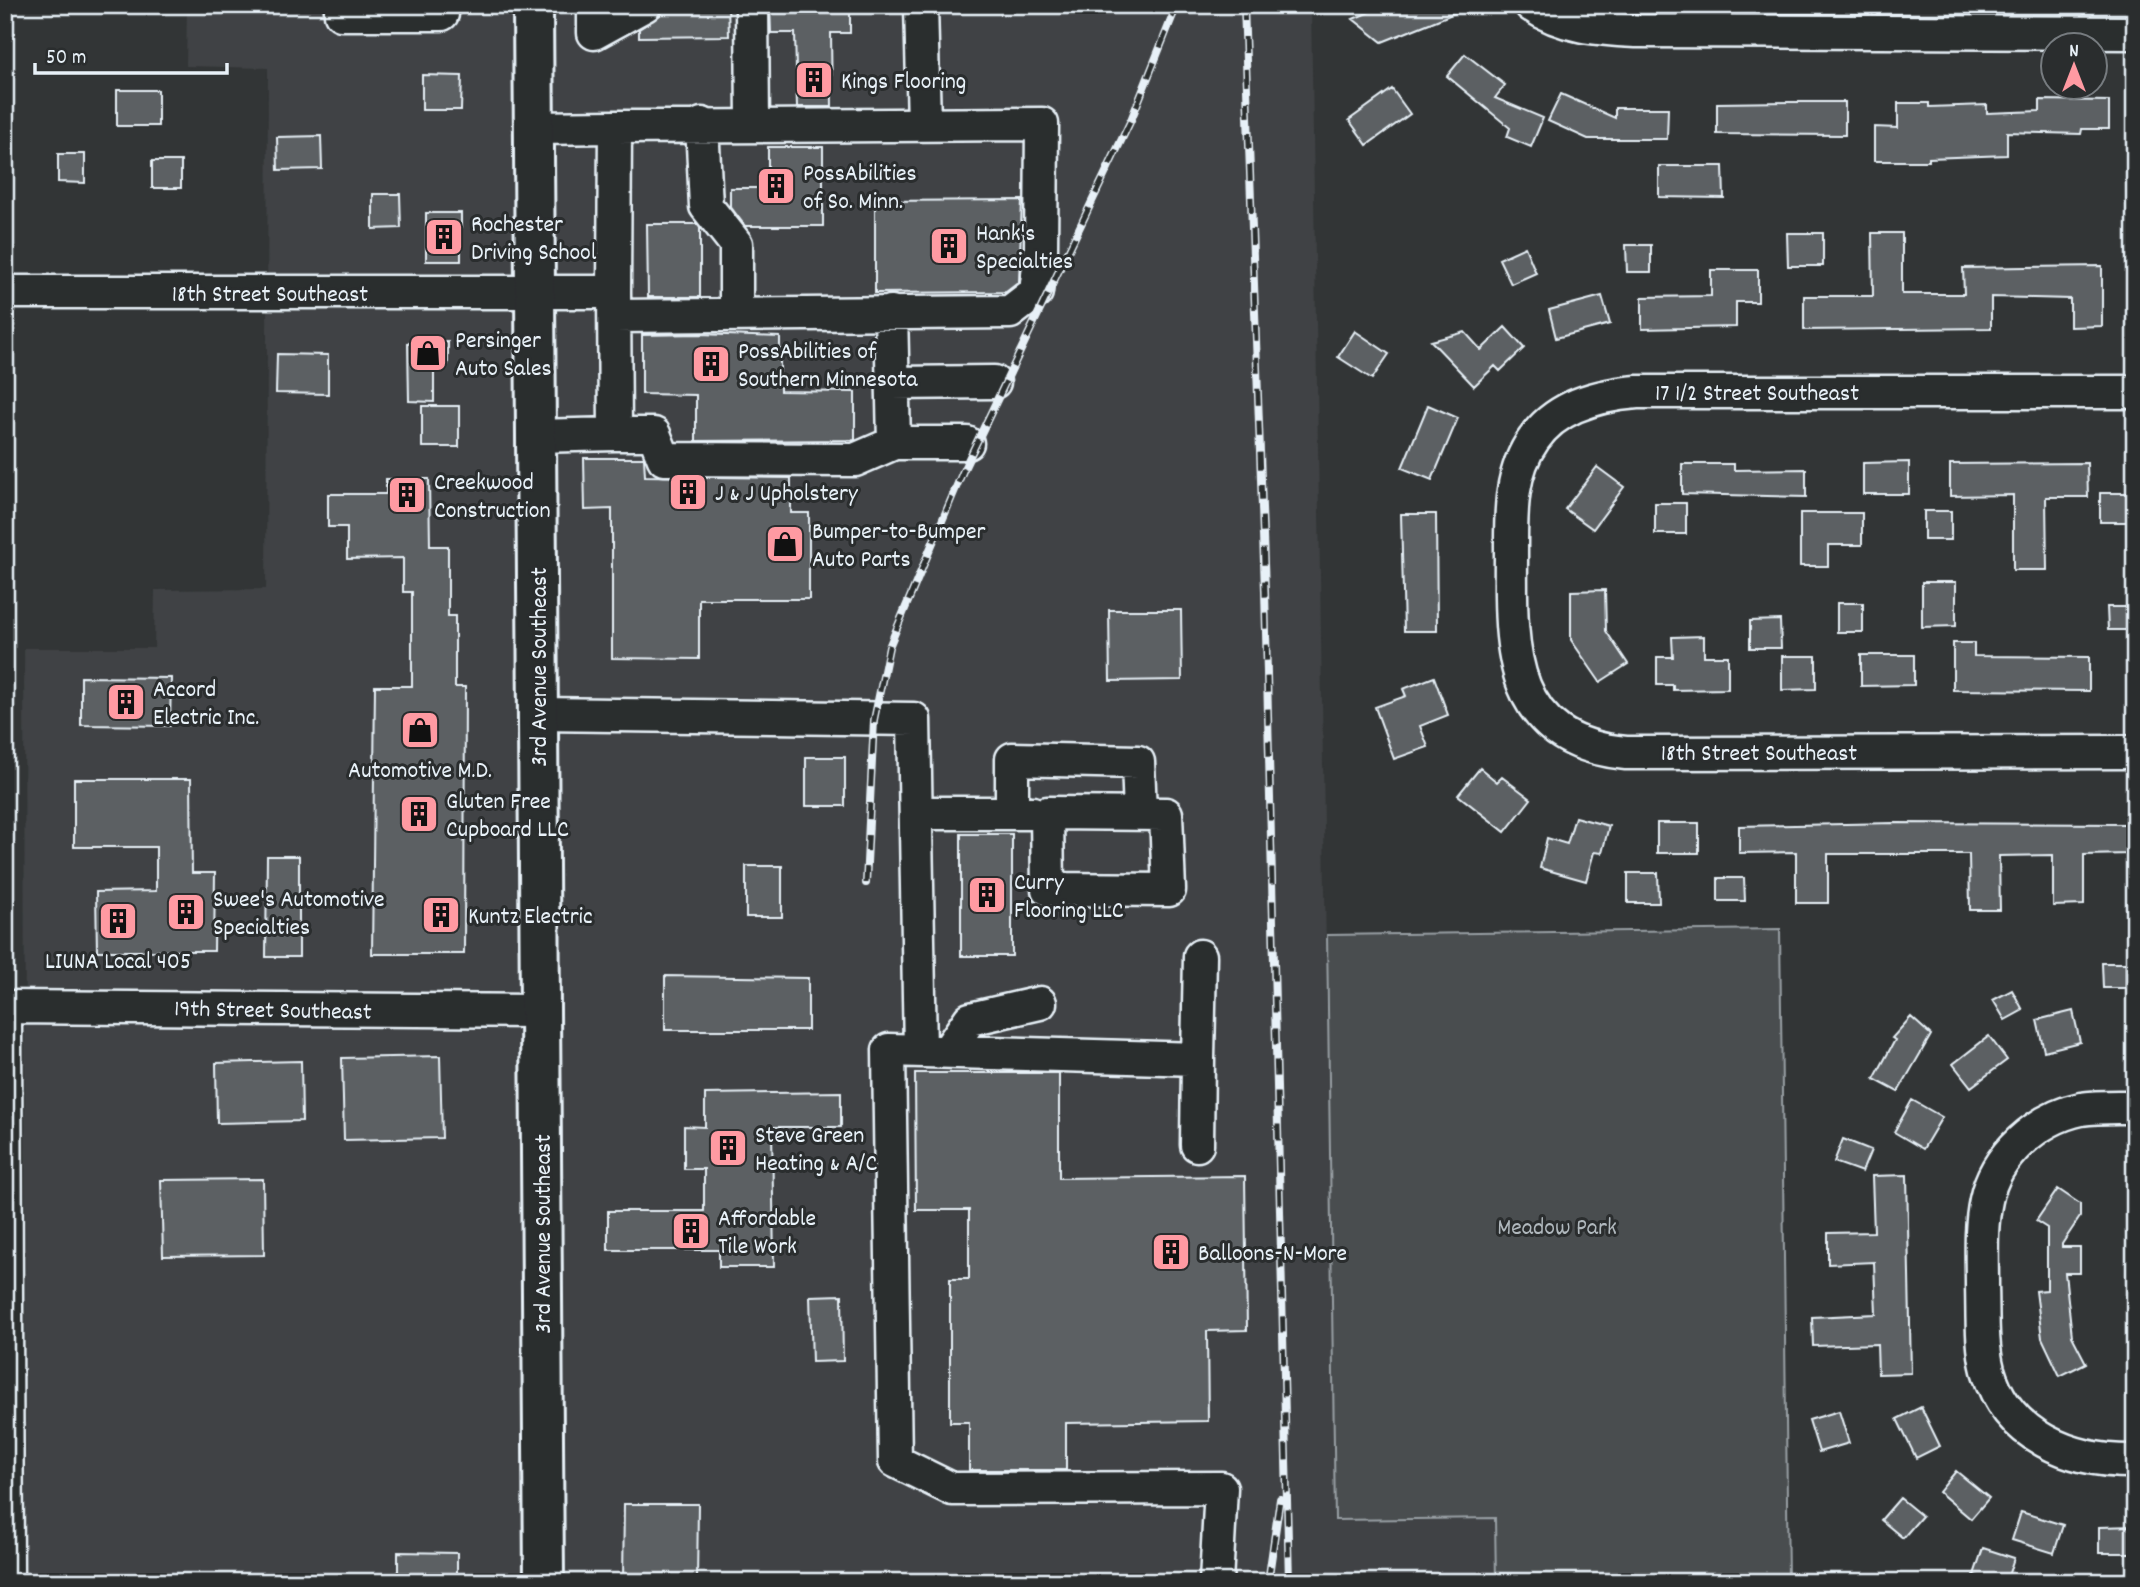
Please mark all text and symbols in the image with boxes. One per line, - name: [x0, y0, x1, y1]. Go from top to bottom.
- scale bar: [35, 32, 228, 76]
- north arrow: [2038, 32, 2108, 102]
- text: N: [2069, 39, 2079, 66]
- text: 50 m: [46, 44, 86, 74]
- building icon: Kings Flooring: [793, 59, 835, 101]
- place label: Kings Flooring: [841, 66, 966, 100]
- place label: PossAbilities of So. Minn.: [803, 158, 917, 220]
- building icon: PossAbilities of So. Minn.: [755, 165, 797, 207]
- place label: Rochester Driving School: [471, 209, 597, 271]
- building icon: Rochester Driving School: [423, 216, 465, 258]
- place label: Hank's Specialties: [976, 218, 1073, 280]
- building icon: Hank's Specialties: [928, 225, 970, 267]
- street label: 18th Street Southeast: [172, 279, 368, 313]
- place label: Persinger Auto Sales: [455, 325, 552, 387]
- shop icon: Persinger Auto Sales: [407, 332, 449, 374]
- place label: PossAbilities of Southern Minnesota: [738, 336, 918, 398]
- building icon: PossAbilities of Southern Minnesota: [690, 343, 732, 385]
- street label: 17 1/2 Street Southeast: [1655, 378, 1859, 412]
- place label: Creekwood Construction: [434, 467, 551, 529]
- building icon: J & J Upholstery: [667, 471, 709, 513]
- building icon: Creekwood Construction: [386, 474, 428, 516]
- place label: J & J Upholstery: [715, 478, 859, 512]
- place label: Bumper-to-Bumper Auto Parts: [812, 516, 986, 578]
- shop icon: Bumper-to-Bumper Auto Parts: [764, 523, 806, 565]
- street label: 3rd Avenue Southeast: [524, 567, 558, 767]
- place label: Accord Electric Inc.: [153, 674, 259, 736]
- building icon: Accord Electric Inc.: [105, 681, 147, 723]
- shop icon: Automotive M.D.: [399, 709, 441, 751]
- street label: 18th Street Southeast: [1661, 738, 1857, 772]
- place label: Automotive M.D.: [348, 755, 492, 789]
- place label: Gluten Free Cupboard LLC: [446, 786, 569, 848]
- building icon: Gluten Free Cupboard LLC: [398, 793, 440, 835]
- place label: Curry Flooring LLC: [1014, 867, 1124, 929]
- building icon: Curry Flooring LLC: [966, 874, 1008, 916]
- place label: Swee's Automotive Specialties: [213, 884, 384, 946]
- building icon: Swee's Automotive Specialties: [165, 891, 207, 933]
- building icon: Kuntz Electric: [420, 894, 462, 936]
- building icon: LIUNA Local 405: [97, 900, 139, 942]
- place label: Kuntz Electric: [468, 901, 593, 935]
- place label: LIUNA Local 405: [45, 946, 191, 980]
- street label: 19th Street Southeast: [174, 993, 372, 1031]
- place label: Steve Green Heating & A/C: [755, 1120, 877, 1182]
- building icon: Steve Green Heating & A/C: [707, 1127, 749, 1169]
- street label: 3rd Avenue Southeast: [528, 1134, 562, 1334]
- place label: Affordable Tile Work: [718, 1203, 816, 1265]
- building icon: Affordable Tile Work: [670, 1210, 712, 1252]
- park label: Meadow Park: [1497, 1212, 1617, 1246]
- building icon: Balloons-N-More: [1150, 1231, 1192, 1273]
- place label: Balloons-N-More: [1198, 1238, 1347, 1272]

